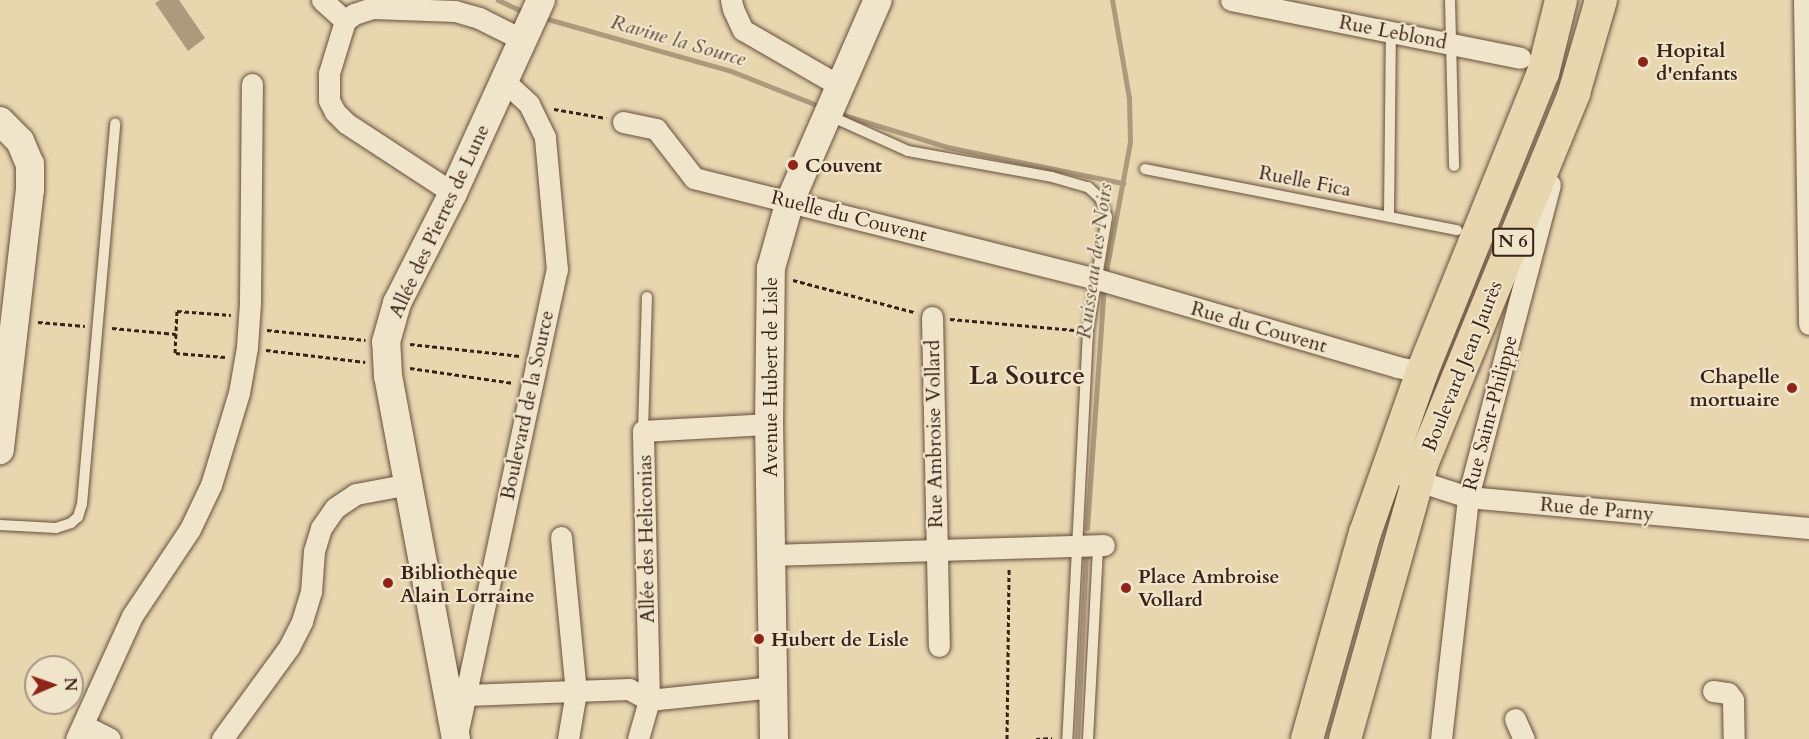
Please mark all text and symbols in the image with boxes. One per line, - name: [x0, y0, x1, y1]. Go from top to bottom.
- water label: Ravine la Source: [608, 10, 748, 72]
- street label: Rue Leblond: [1337, 10, 1449, 54]
- place label: Hopital d'enfants: [1656, 39, 1738, 86]
- marker: Hopital d'enfants: [1634, 53, 1652, 71]
- street label: Allée des Pierres de Lune: [384, 120, 494, 322]
- place label: Couvent: [805, 153, 882, 177]
- marker: Couvent: [786, 158, 800, 172]
- street label: Ruelle Fica: [1257, 160, 1353, 202]
- water label: Ruisseau des Noirs: [1072, 181, 1118, 341]
- street label: Ruelle du Couvent: [769, 185, 929, 247]
- road number: N 6: [1492, 227, 1534, 257]
- street label: Avenue Hubert de Lisle: [758, 277, 782, 477]
- street label: Boulevard Jean Jaurès: [1417, 277, 1507, 455]
- street label: Rue du Couvent: [1188, 296, 1330, 358]
- street label: Boulevard de la Source: [495, 308, 559, 502]
- street label: Rue Saint-Philippe: [1458, 333, 1522, 493]
- street label: Rue Ambroise Vollard: [920, 340, 948, 528]
- district label: La Source: [969, 360, 1085, 392]
- place label: Chapelle mortuaire: [1690, 365, 1780, 412]
- marker: Chapelle mortuaire: [1785, 381, 1799, 395]
- street label: Allée des Heliconias: [633, 455, 659, 623]
- street label: Rue de Parny: [1539, 492, 1655, 526]
- place label: Bibliothèque Alain Lorraine: [400, 560, 535, 607]
- place label: Place Ambroise Vollard: [1138, 564, 1280, 611]
- marker: Bibliothèque Alain Lorraine: [381, 576, 395, 590]
- marker: Place Ambroise Vollard: [1119, 581, 1133, 595]
- place label: Hubert de Lisle: [771, 627, 909, 651]
- marker: Hubert de Lisle: [752, 632, 766, 646]
- north arrow: [24, 655, 84, 715]
- text: N: [59, 677, 81, 692]

